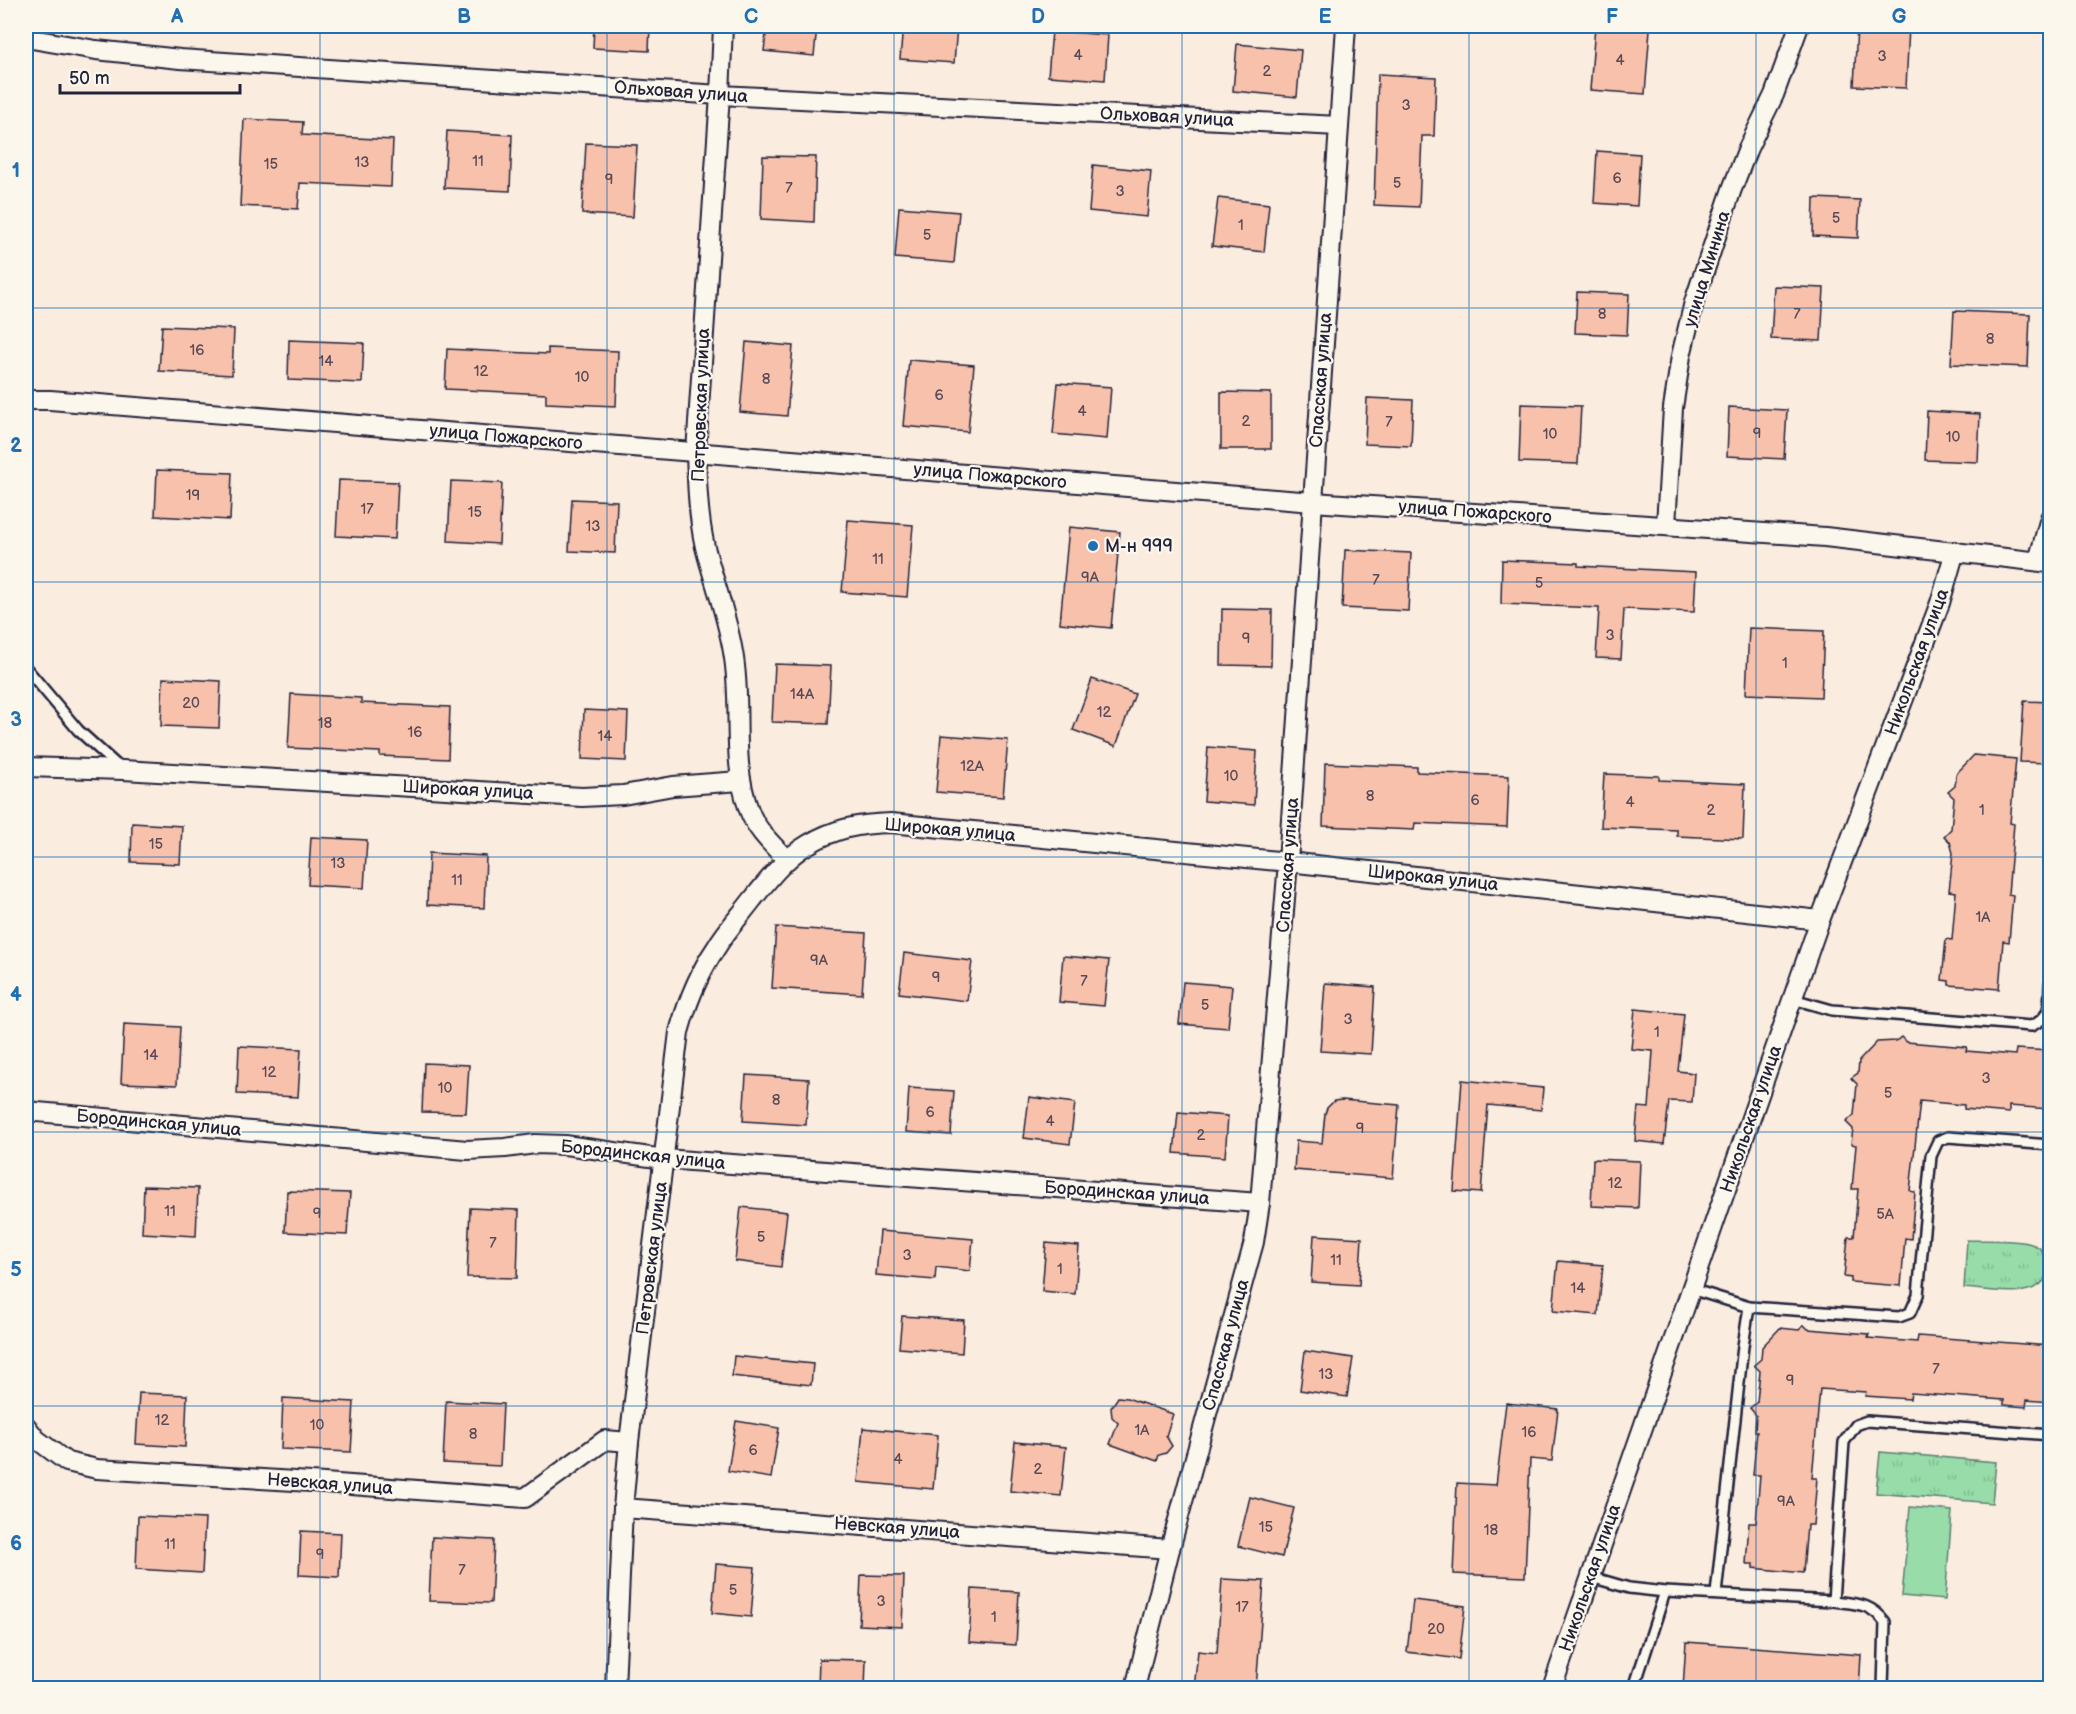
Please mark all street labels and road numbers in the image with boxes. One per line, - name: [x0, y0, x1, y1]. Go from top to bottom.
- street label: Ольховая улица: [613, 77, 749, 107]
- street label: Ольховая улица: [1099, 103, 1235, 131]
- street label: улица Минина: [1679, 208, 1735, 330]
- street label: Спасская улица: [1306, 311, 1336, 448]
- street label: Петровская улица: [688, 327, 714, 482]
- street label: улица Пожарского: [428, 420, 584, 454]
- street label: улица Пожарского: [912, 459, 1068, 493]
- street label: улица Пожарского: [1398, 496, 1552, 528]
- street label: Никольская улица: [1881, 586, 1953, 738]
- street label: Широкая улица: [402, 776, 535, 804]
- street label: Спасская улица: [1273, 796, 1303, 933]
- street label: Широкая улица: [884, 814, 1017, 846]
- street label: Широкая улица: [1366, 861, 1500, 895]
- street label: Никольская улица: [1716, 1042, 1786, 1195]
- street label: Бородинская улица: [76, 1105, 243, 1141]
- street label: Бородинская улица: [560, 1136, 727, 1174]
- street label: Бородинская улица: [1044, 1177, 1211, 1209]
- street label: Петровская улица: [632, 1180, 672, 1336]
- street label: Спасская улица: [1198, 1277, 1254, 1413]
- street label: Невская улица: [266, 1469, 394, 1499]
- street label: Никольская улица: [1555, 1501, 1625, 1654]
- street label: Невская улица: [833, 1513, 961, 1543]

